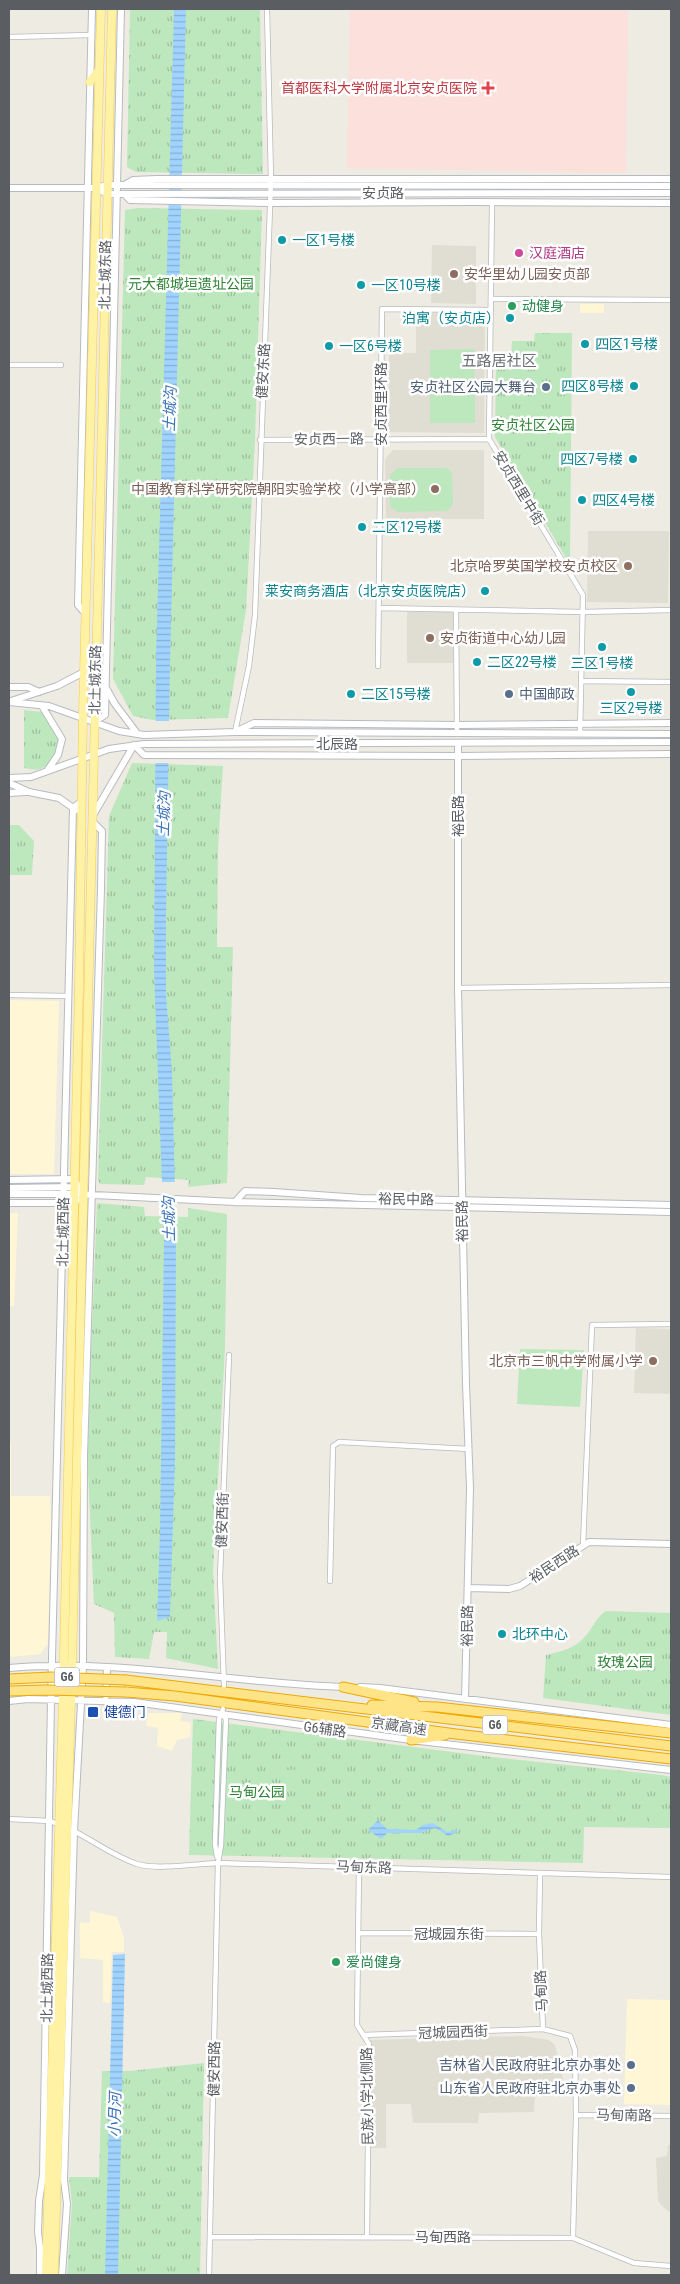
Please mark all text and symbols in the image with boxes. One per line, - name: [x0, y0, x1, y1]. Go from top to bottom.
- place label: 首都医科大学附属北京安贞医院: [281, 80, 477, 96]
- marker: 首都医科大学附属北京安贞医院: [481, 81, 495, 95]
- street label: 安贞路: [362, 185, 404, 201]
- place label: 一区1号楼: [292, 232, 355, 248]
- marker: 一区1号楼: [276, 234, 288, 246]
- street label: 北土城东路: [96, 240, 114, 310]
- place label: 汉庭酒店: [529, 245, 585, 261]
- marker: 汉庭酒店: [513, 247, 525, 259]
- place label: 安华里幼儿园安贞部: [464, 266, 590, 282]
- marker: 安华里幼儿园安贞部: [448, 268, 460, 280]
- park label: 元大都城垣遗址公园: [128, 276, 254, 292]
- place label: 一区10号楼: [371, 277, 441, 293]
- marker: 一区10号楼: [355, 279, 367, 291]
- place label: 动健身: [522, 298, 564, 314]
- marker: 动健身: [506, 300, 518, 312]
- place label: 泊寓（安贞店）: [402, 310, 500, 326]
- marker: 泊寓（安贞店）: [504, 312, 516, 324]
- place label: 四区1号楼: [595, 336, 658, 352]
- place label: 一区6号楼: [339, 338, 402, 354]
- marker: 四区1号楼: [579, 338, 591, 350]
- marker: 一区6号楼: [323, 340, 335, 352]
- street label: 健安东路: [254, 343, 272, 399]
- district label: 五路居社区: [461, 352, 537, 370]
- street label: 安贞西里环路: [373, 362, 389, 446]
- place label: 四区8号楼: [561, 378, 624, 394]
- place label: 安贞社区公园大舞台: [410, 379, 536, 395]
- marker: 四区8号楼: [628, 380, 640, 392]
- marker: 安贞社区公园大舞台: [540, 381, 552, 393]
- water label: 土城沟: [160, 384, 180, 432]
- park label: 安贞社区公园: [491, 417, 575, 433]
- street label: 安贞西一路: [294, 430, 364, 448]
- street label: 安贞西里中街: [491, 448, 547, 528]
- place label: 四区7号楼: [560, 451, 623, 467]
- marker: 四区7号楼: [627, 453, 639, 465]
- place label: 中国教育科学研究院朝阳实验学校（小学高部）: [131, 481, 425, 497]
- marker: 中国教育科学研究院朝阳实验学校（小学高部）: [429, 483, 441, 495]
- place label: 四区4号楼: [592, 492, 655, 508]
- marker: 四区4号楼: [576, 494, 588, 506]
- place label: 二区12号楼: [372, 519, 442, 535]
- marker: 二区12号楼: [356, 521, 368, 533]
- place label: 北京哈罗英国学校安贞校区: [450, 558, 618, 574]
- marker: 北京哈罗英国学校安贞校区: [622, 560, 634, 572]
- place label: 莱安商务酒店（北京安贞医院店）: [265, 583, 475, 599]
- marker: 莱安商务酒店（北京安贞医院店）: [479, 585, 491, 597]
- place label: 安贞街道中心幼儿园: [440, 630, 566, 646]
- marker: 安贞街道中心幼儿园: [424, 632, 436, 644]
- marker: 三区1号楼: [596, 641, 608, 653]
- street label: 北土城东路: [86, 645, 104, 715]
- place label: 二区22号楼: [487, 654, 557, 670]
- place label: 三区1号楼: [571, 655, 633, 671]
- marker: 二区22号楼: [471, 656, 483, 668]
- place label: 二区15号楼: [361, 686, 431, 702]
- place label: 中国邮政: [519, 686, 575, 702]
- marker: 三区2号楼: [625, 686, 637, 698]
- marker: 二区15号楼: [345, 688, 357, 700]
- marker: 中国邮政: [503, 688, 515, 700]
- place label: 三区2号楼: [600, 700, 662, 716]
- street label: 北辰路: [316, 736, 358, 752]
- water label: 土城沟: [154, 789, 174, 837]
- street label: 裕民路: [450, 795, 466, 837]
- street label: 裕民中路: [378, 1191, 434, 1207]
- water label: 土城沟: [160, 1194, 178, 1242]
- street label: 北土城西路: [54, 1197, 72, 1267]
- street label: 裕民路: [454, 1200, 470, 1242]
- place label: 北京市三帆中学附属小学: [489, 1353, 643, 1369]
- marker: 北京市三帆中学附属小学: [647, 1355, 659, 1367]
- street label: 健安西街: [213, 1492, 231, 1548]
- street label: 裕民西路: [526, 1542, 582, 1586]
- street label: 裕民路: [459, 1605, 475, 1647]
- place label: 北环中心: [512, 1626, 568, 1642]
- marker: 北环中心: [496, 1628, 508, 1640]
- park label: 玫瑰公园: [597, 1654, 653, 1670]
- road number: G6: [54, 1668, 80, 1686]
- place label: 健德门: [104, 1704, 146, 1720]
- marker: 健德门: [86, 1705, 100, 1719]
- street label: 京藏高速: [370, 1714, 428, 1738]
- road number: G6: [482, 1716, 508, 1734]
- street label: G6辅路: [303, 1718, 347, 1740]
- park label: 马甸公园: [229, 1784, 285, 1800]
- street label: 马甸东路: [336, 1858, 392, 1876]
- street label: 冠城园东街: [414, 1926, 484, 1942]
- street label: 北土城西路: [38, 1953, 56, 2023]
- place label: 爱尚健身: [346, 1954, 402, 1970]
- marker: 爱尚健身: [330, 1956, 342, 1968]
- street label: 马甸路: [532, 1970, 550, 2012]
- street label: 冠城园西街: [418, 2023, 488, 2041]
- street label: 健安西路: [206, 2041, 222, 2097]
- street label: 民族小学北侧路: [358, 2047, 376, 2145]
- place label: 吉林省人民政府驻北京办事处: [439, 2057, 621, 2073]
- marker: 吉林省人民政府驻北京办事处: [625, 2059, 637, 2071]
- place label: 山东省人民政府驻北京办事处: [439, 2080, 621, 2096]
- marker: 山东省人民政府驻北京办事处: [625, 2082, 637, 2094]
- water label: 小月河: [106, 2089, 124, 2138]
- street label: 马甸南路: [596, 2107, 652, 2123]
- street label: 马甸西路: [415, 2229, 471, 2245]

